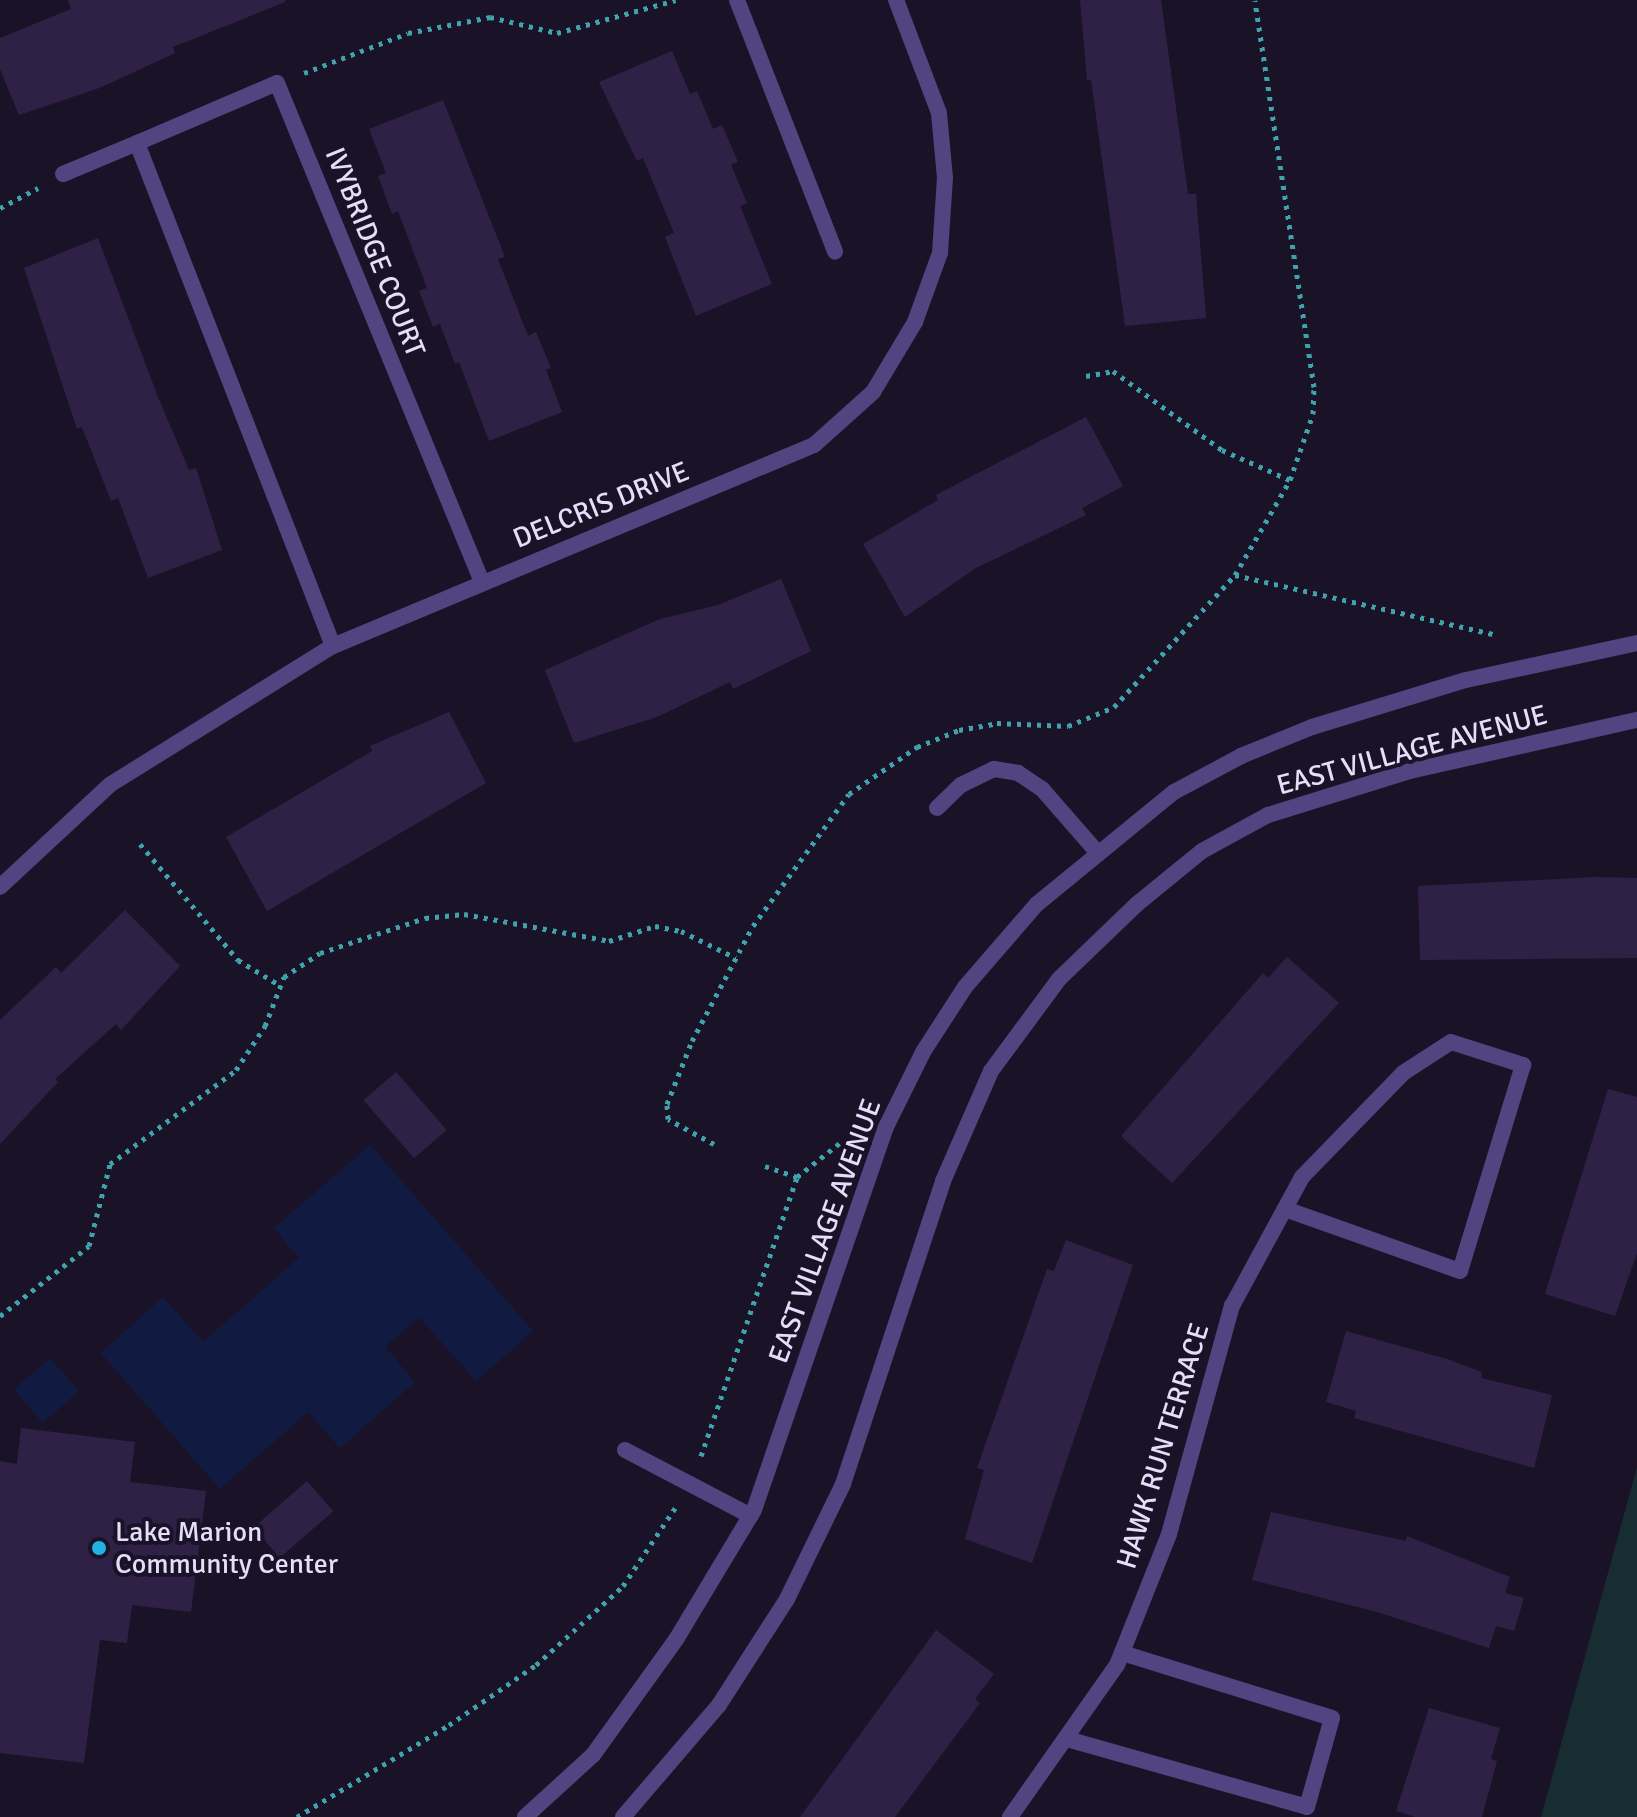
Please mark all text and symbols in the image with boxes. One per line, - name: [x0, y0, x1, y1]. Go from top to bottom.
- street label: IVYBRIDGE COURT: [318, 143, 432, 361]
- street label: DELCRIS DRIVE: [508, 454, 694, 556]
- street label: EAST VILLAGE AVENUE: [1273, 698, 1551, 802]
- street label: EAST VILLAGE AVENUE: [762, 1094, 888, 1368]
- street label: HAWK RUN TERRACE: [1110, 1319, 1216, 1573]
- place label: Lake Marion Community Center: [115, 1515, 338, 1581]
- marker: Lake Marion Community Center: [90, 1539, 108, 1557]

